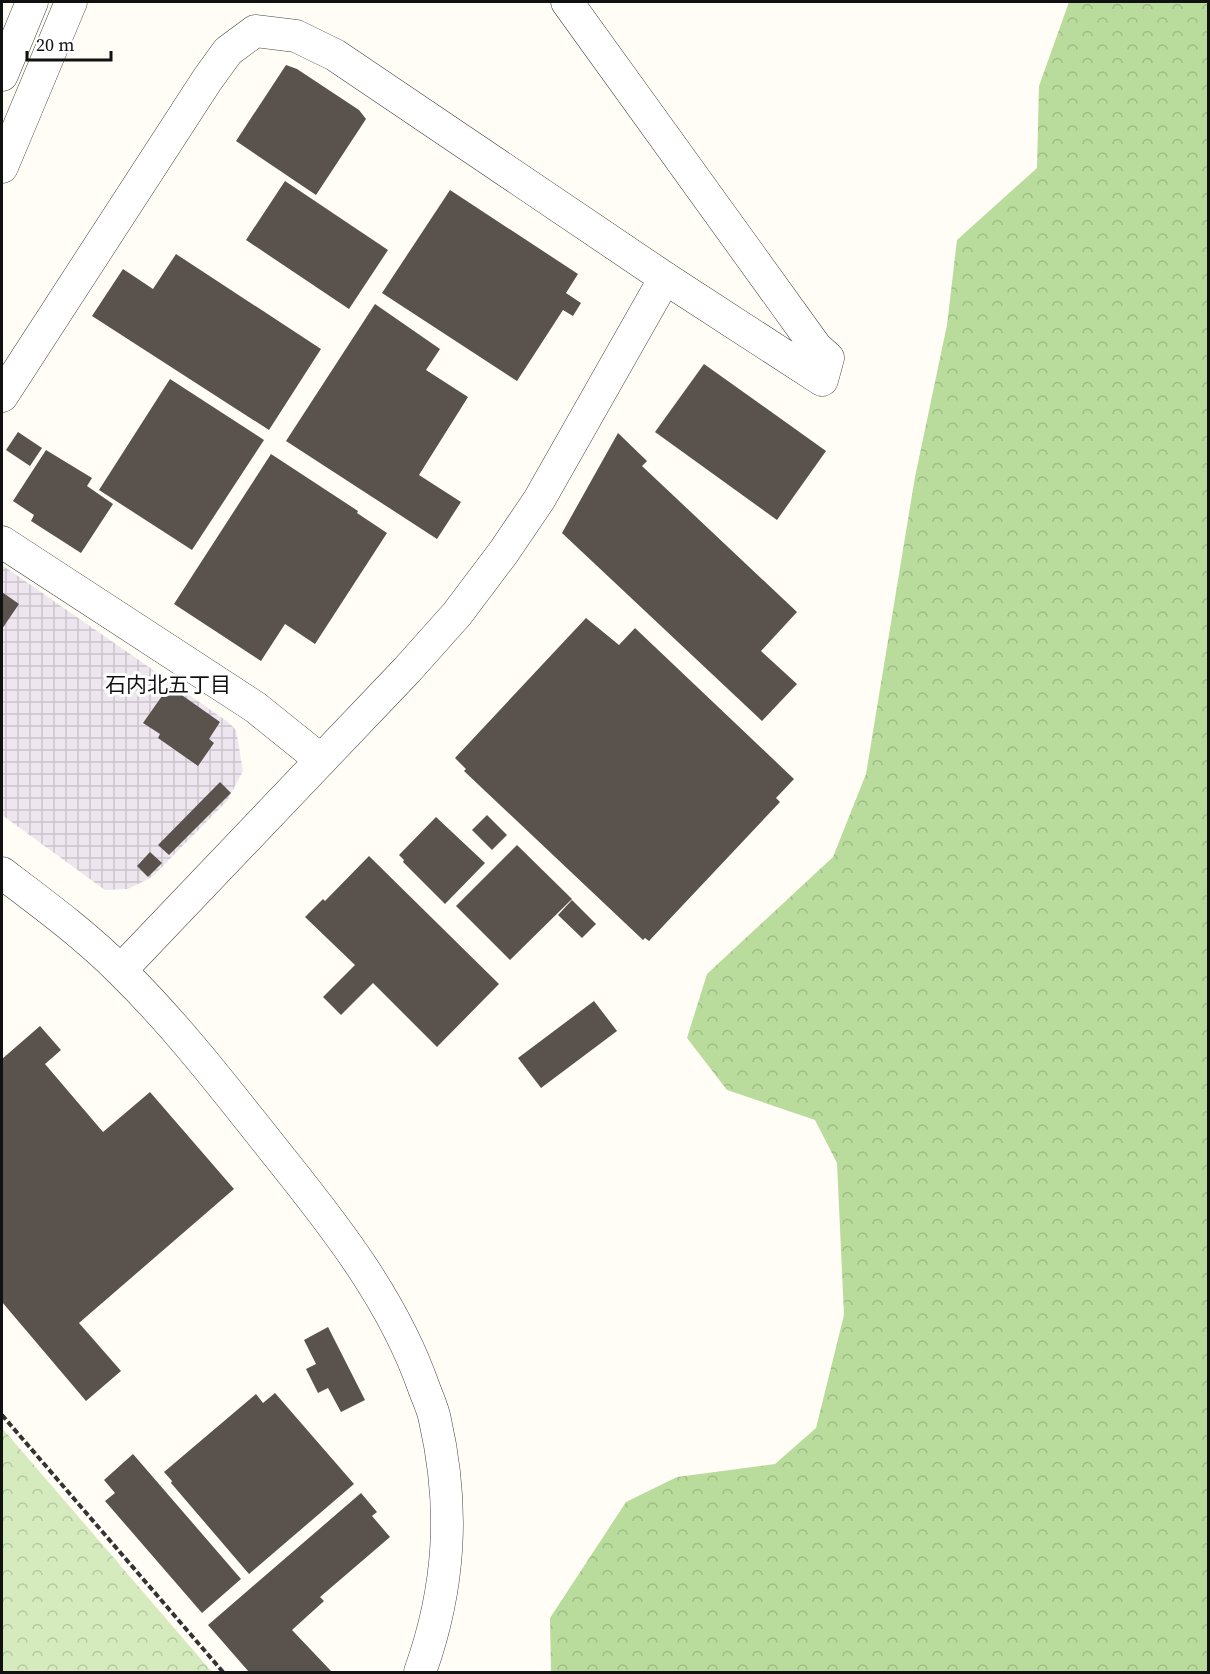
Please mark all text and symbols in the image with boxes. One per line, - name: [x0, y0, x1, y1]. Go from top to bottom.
- scale bar: [27, 24, 111, 62]
- text: 20 m: [36, 32, 74, 57]
- district label: 石内北五丁目: [105, 670, 231, 699]

